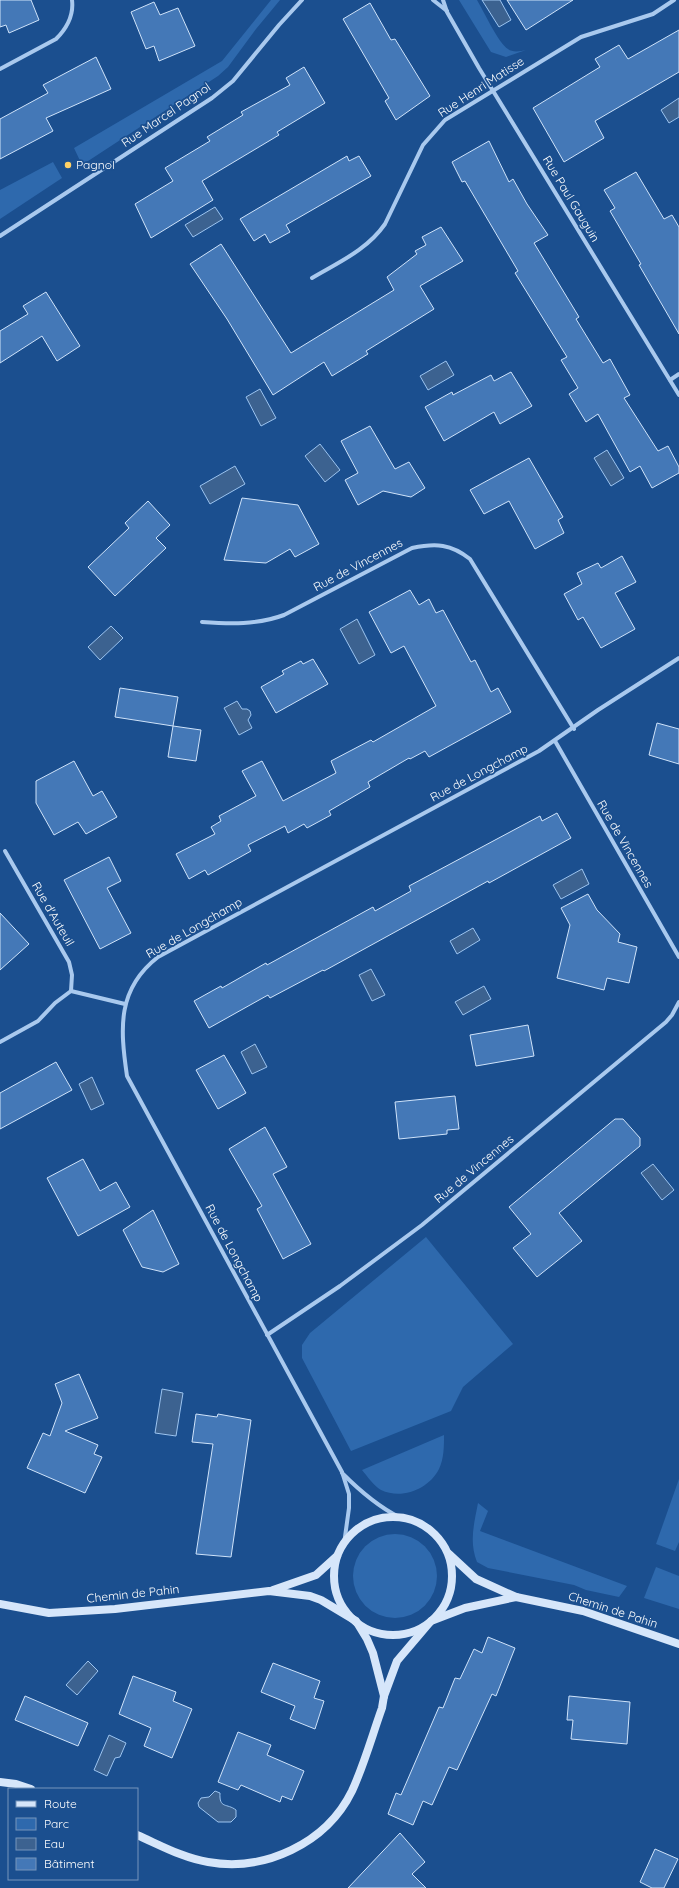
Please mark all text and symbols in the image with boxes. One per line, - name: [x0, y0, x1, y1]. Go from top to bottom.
- street label: Rue Henri Matisse: [435, 53, 527, 120]
- street label: Rue Marcel Pagnol: [118, 79, 213, 150]
- street label: Rue Paul Gauguin: [540, 153, 603, 245]
- place label: Pagnol: [76, 157, 115, 172]
- marker: Pagnol: [63, 160, 73, 170]
- street label: Rue de Vincennes: [311, 535, 405, 594]
- street label: Rue de Longchamp: [427, 740, 530, 805]
- street label: Rue de Vincennes: [594, 797, 657, 891]
- street label: Rue d'Auteuil: [29, 879, 78, 949]
- street label: Rue de Longchamp: [143, 894, 244, 961]
- street label: Rue de Vincennes: [431, 1131, 517, 1206]
- street label: Rue de Longchamp: [202, 1201, 267, 1304]
- street label: Chemin de Pahin: [86, 1581, 180, 1606]
- street label: Chemin de Pahin: [567, 1588, 660, 1631]
- legend: [8, 1788, 138, 1880]
- text: Route: [44, 1796, 77, 1811]
- text: Parc: [44, 1816, 69, 1831]
- text: Eau: [44, 1836, 65, 1851]
- text: Bâtiment: [44, 1856, 94, 1871]

